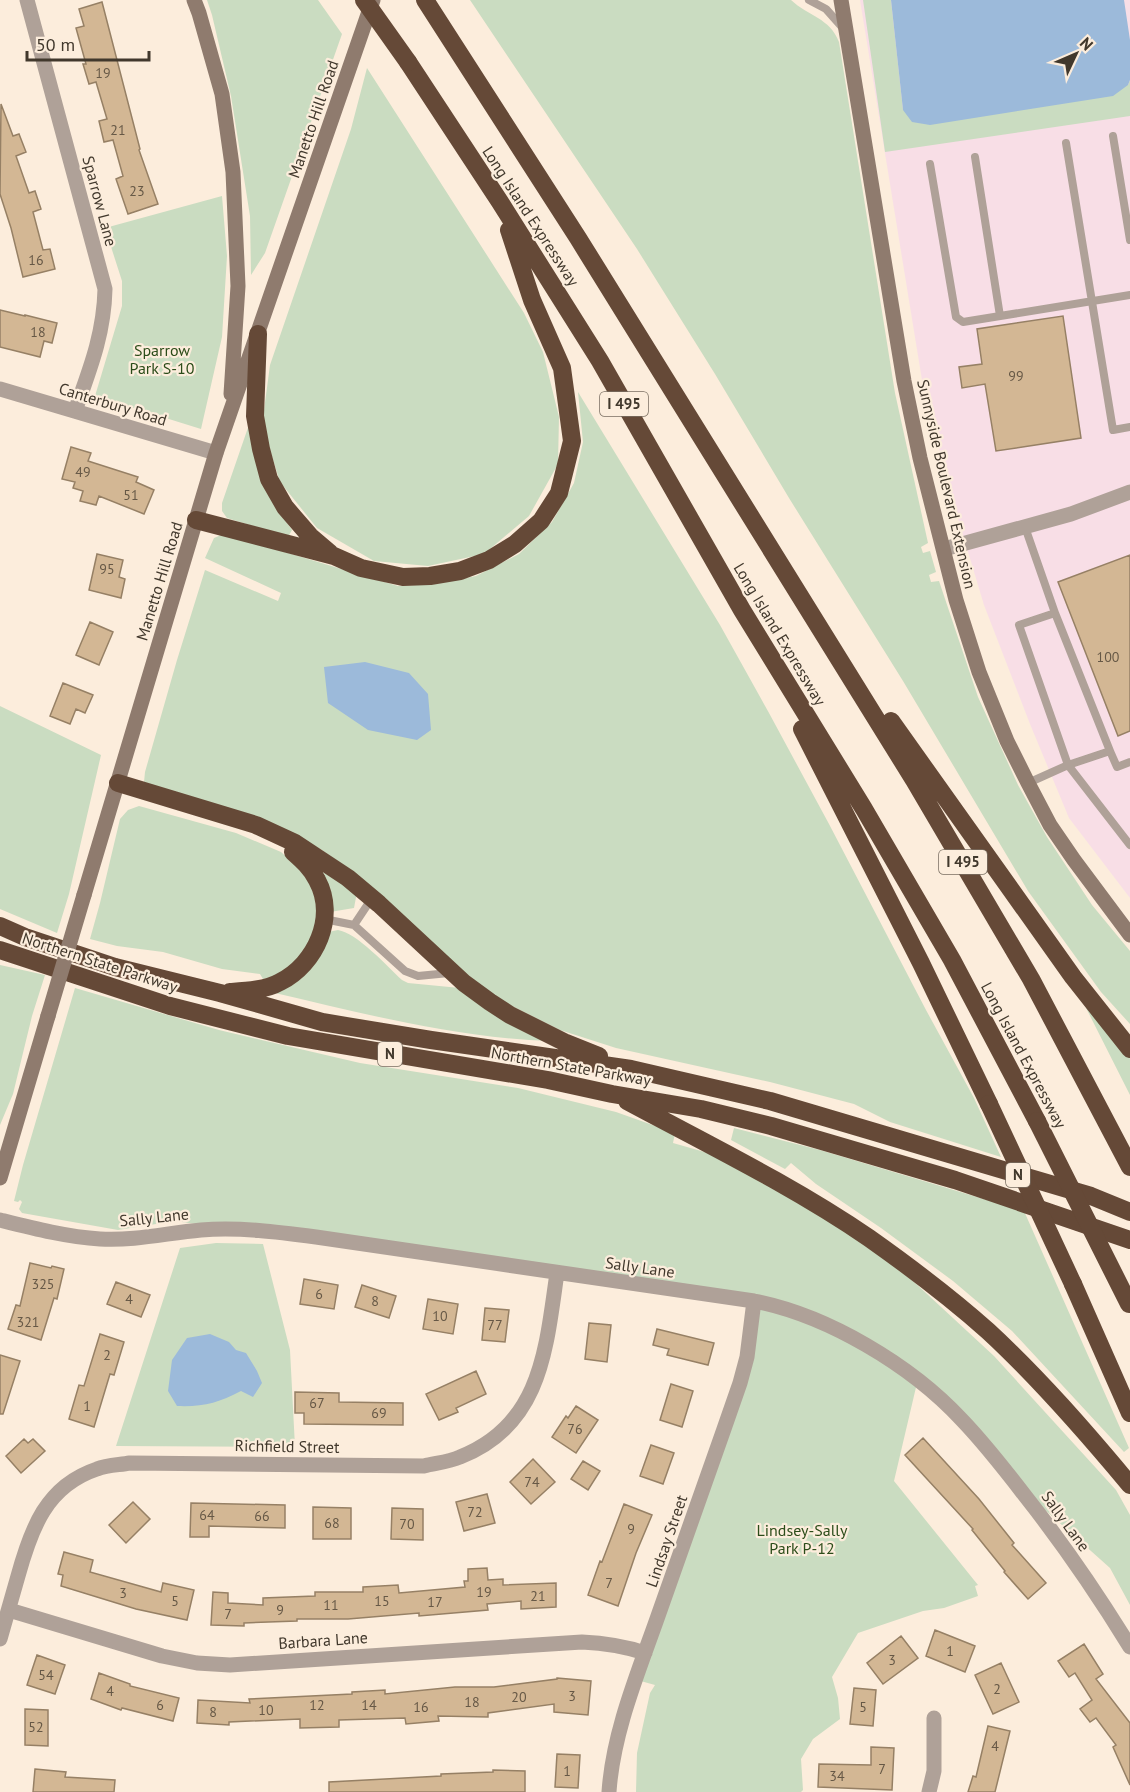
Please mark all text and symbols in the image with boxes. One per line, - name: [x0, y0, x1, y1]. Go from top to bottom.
- scale bar: [27, 24, 148, 62]
- north arrow: [1046, 24, 1106, 84]
- text: 50 m: [36, 33, 75, 56]
- text: N: [1076, 33, 1098, 54]
- street label: Manetto Hill Road: [283, 57, 343, 181]
- house number: 19: [95, 64, 111, 82]
- house number: 21: [110, 121, 126, 139]
- street label: Long Island Expressway: [478, 142, 584, 290]
- street label: Sparrow Lane: [78, 154, 122, 248]
- house number: 23: [129, 182, 145, 200]
- house number: 16: [28, 251, 44, 269]
- house number: 18: [30, 323, 46, 341]
- park label: Sparrow Park S-10: [130, 340, 195, 378]
- house number: 99: [1008, 367, 1024, 385]
- street label: Sunnyside Boulevard Extension: [913, 377, 981, 591]
- street label: Canterbury Road: [56, 378, 170, 430]
- road number: I 495: [600, 392, 648, 416]
- house number: 49: [75, 463, 91, 481]
- house number: 51: [123, 486, 139, 504]
- street label: Manetto Hill Road: [131, 519, 187, 643]
- street label: Long Island Expressway: [729, 559, 831, 709]
- house number: 95: [99, 560, 115, 578]
- house number: 100: [1097, 648, 1120, 666]
- road number: I 495: [939, 850, 987, 874]
- street label: Northern State Parkway: [20, 927, 181, 997]
- street label: Long Island Expressway: [977, 978, 1071, 1132]
- road number: N: [378, 1042, 402, 1066]
- street label: Northern State Parkway: [489, 1042, 653, 1090]
- road number: N: [1006, 1163, 1030, 1187]
- street label: Sally Lane: [118, 1203, 190, 1231]
- street label: Sally Lane: [604, 1252, 676, 1282]
- house number: 325: [32, 1275, 54, 1293]
- house number: 6: [315, 1285, 323, 1303]
- house number: 4: [125, 1290, 133, 1308]
- house number: 8: [371, 1292, 379, 1310]
- house number: 10: [432, 1307, 448, 1325]
- house number: 321: [17, 1313, 39, 1331]
- house number: 77: [487, 1316, 503, 1334]
- house number: 2: [103, 1346, 111, 1364]
- house number: 67: [309, 1394, 325, 1412]
- house number: 1: [83, 1397, 91, 1415]
- house number: 69: [371, 1404, 387, 1422]
- house number: 76: [567, 1420, 583, 1438]
- street label: Richfield Street: [234, 1435, 340, 1457]
- house number: 74: [524, 1473, 540, 1491]
- street label: Sally Lane: [1037, 1487, 1095, 1555]
- street label: Lindsay Street: [641, 1492, 691, 1590]
- house number: 72: [467, 1503, 483, 1521]
- house number: 64: [199, 1506, 215, 1524]
- house number: 66: [254, 1507, 270, 1525]
- house number: 68: [324, 1514, 340, 1532]
- house number: 70: [399, 1515, 415, 1533]
- house number: 9: [627, 1520, 635, 1538]
- park label: Lindsey-Sally Park P-12: [757, 1520, 848, 1558]
- house number: 7: [605, 1574, 613, 1592]
- house number: 19: [476, 1583, 492, 1601]
- house number: 3: [119, 1584, 127, 1602]
- house number: 21: [530, 1587, 546, 1605]
- house number: 5: [171, 1592, 179, 1610]
- house number: 15: [374, 1592, 390, 1610]
- house number: 17: [427, 1593, 443, 1611]
- house number: 11: [323, 1596, 339, 1614]
- house number: 9: [276, 1601, 284, 1619]
- house number: 7: [224, 1605, 232, 1623]
- street label: Barbara Lane: [278, 1627, 368, 1653]
- house number: 1: [946, 1642, 954, 1660]
- house number: 3: [888, 1651, 896, 1669]
- house number: 54: [38, 1666, 54, 1684]
- house number: 2: [993, 1680, 1001, 1698]
- house number: 4: [106, 1682, 114, 1700]
- house number: 3: [568, 1687, 576, 1705]
- house number: 20: [511, 1688, 527, 1706]
- house number: 18: [464, 1693, 480, 1711]
- house number: 6: [156, 1696, 164, 1714]
- house number: 12: [309, 1696, 325, 1714]
- house number: 14: [361, 1696, 377, 1714]
- house number: 16: [413, 1698, 429, 1716]
- house number: 5: [859, 1698, 867, 1716]
- house number: 10: [258, 1701, 274, 1719]
- house number: 8: [209, 1703, 217, 1721]
- house number: 52: [28, 1718, 44, 1736]
- house number: 4: [991, 1737, 999, 1755]
- house number: 7: [878, 1760, 886, 1778]
- house number: 1: [563, 1762, 571, 1780]
- house number: 34: [829, 1767, 845, 1785]

